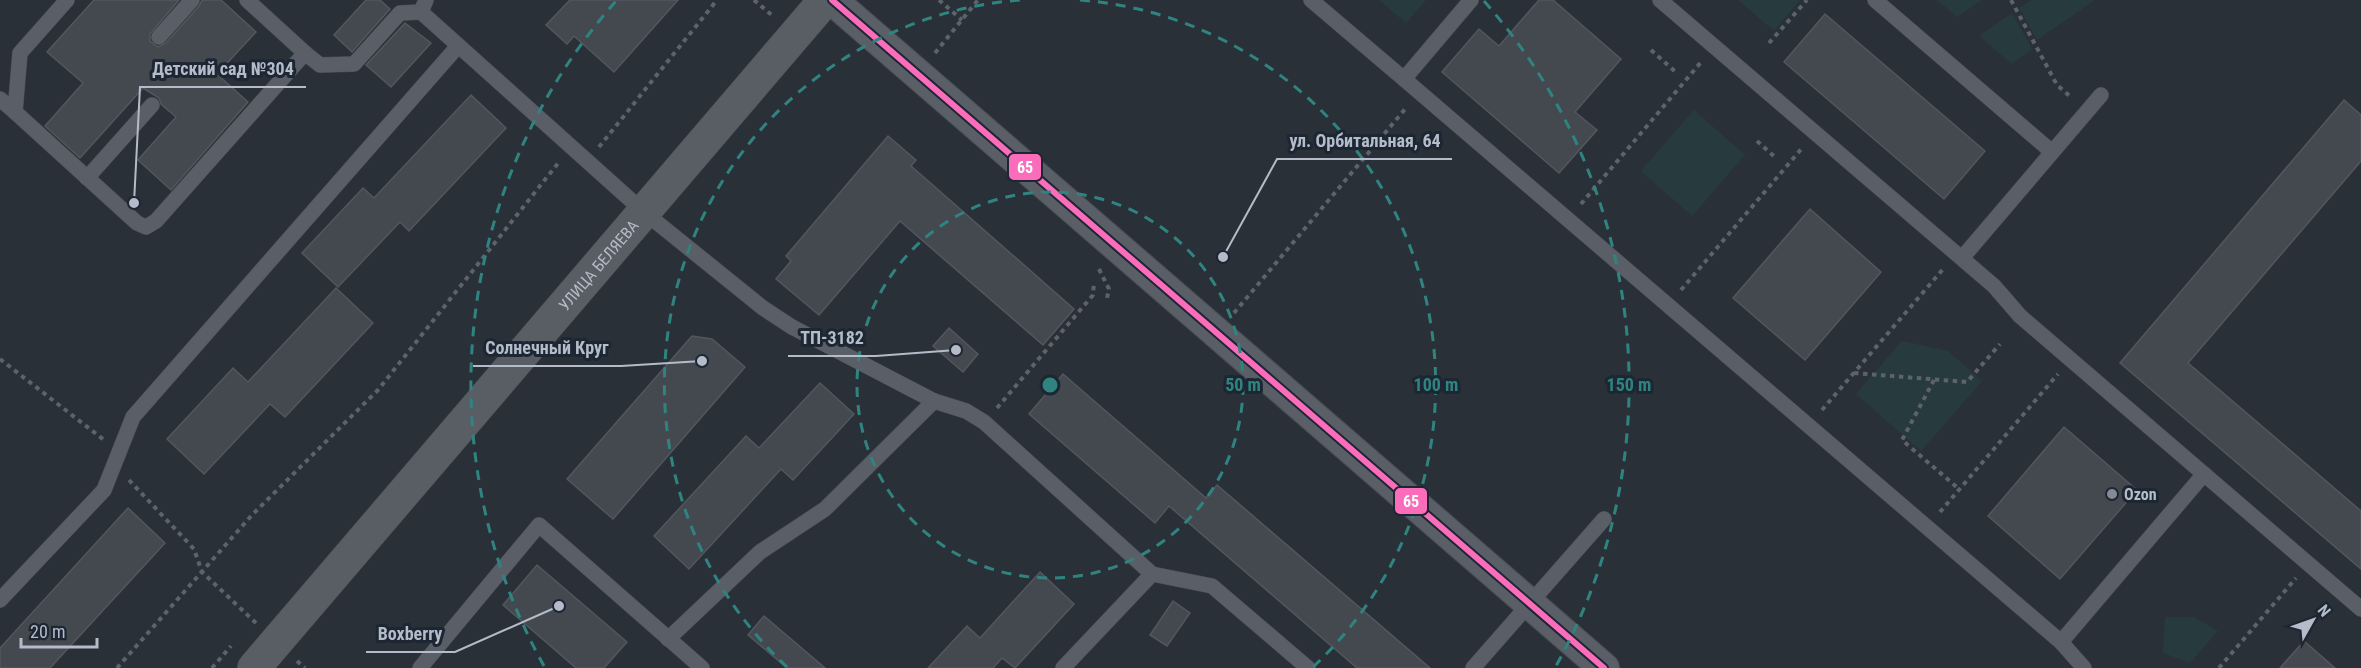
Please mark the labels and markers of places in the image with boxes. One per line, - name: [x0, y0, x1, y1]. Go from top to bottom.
- callout: Детский сад №304: [140, 51, 306, 87]
- callout: ул. Орбитальная, 64: [1277, 123, 1452, 159]
- callout: ТП-3182: [788, 320, 876, 356]
- callout: Солнечный Круг: [473, 330, 621, 366]
- centre of rings: [1040, 375, 1060, 395]
- place label: Ozon: [2124, 485, 2157, 504]
- marker: Ozon: [2105, 487, 2119, 501]
- callout: Boxberry: [366, 616, 455, 652]

